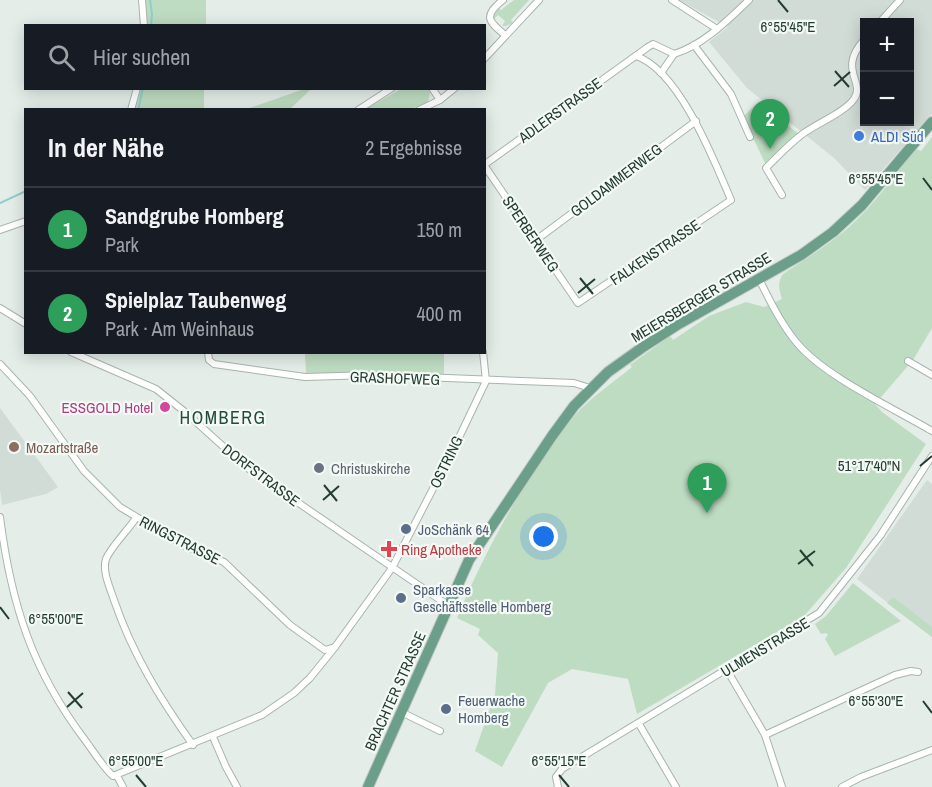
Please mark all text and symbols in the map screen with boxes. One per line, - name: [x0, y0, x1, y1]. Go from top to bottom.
- text: 6°55'45"E: [760, 16, 816, 37]
- map controls: [860, 18, 914, 126]
- button: +: [860, 18, 914, 72]
- search box: [24, 24, 486, 90]
- icon: search: [45, 41, 78, 74]
- text: Hier suchen: [93, 42, 190, 72]
- button: −: [860, 72, 914, 126]
- street label: ADLERSTRASSE: [513, 73, 606, 148]
- pin: 2: [750, 100, 790, 149]
- place label: ALDI Süd: [870, 126, 924, 147]
- marker: ALDI Süd: [852, 129, 866, 143]
- text: In der Nähe: [48, 130, 164, 165]
- text: 2 Ergebnisse: [365, 134, 462, 161]
- street label: GOLDAMMERWEG: [566, 139, 666, 221]
- text: 6°55'45"E: [848, 168, 904, 189]
- street label: SPERBERWEG: [498, 192, 564, 276]
- text: Sandgrube Homberg: [105, 201, 283, 231]
- street label: FALKENSTRASSE: [606, 214, 704, 290]
- text: 1: [63, 216, 72, 243]
- text: 150 m: [416, 216, 462, 243]
- text: Park: [105, 231, 139, 258]
- street label: MEIERSBERGER STRASSE: [627, 247, 775, 347]
- text: Spielplaz Taubenweg: [105, 285, 286, 315]
- text: 2: [63, 300, 72, 327]
- text: 400 m: [416, 300, 462, 327]
- text: Park · Am Weinhaus: [105, 315, 254, 342]
- street label: GRASHOFWEG: [350, 366, 440, 390]
- place label: ESSGOLD Hotel: [61, 397, 153, 418]
- marker: ESSGOLD Hotel: [158, 400, 172, 414]
- district label: HOMBERG: [180, 405, 266, 430]
- street label: OSTRING: [424, 432, 468, 492]
- place label: Mozartstraße: [26, 437, 99, 458]
- street label: DORFSTRASSE: [218, 439, 304, 511]
- marker: Mozartstraße: [7, 440, 21, 454]
- text: 51°17'40"N: [838, 455, 900, 476]
- place label: Christuskirche: [331, 458, 410, 479]
- marker: Christuskirche: [312, 461, 326, 475]
- pin: 1: [688, 464, 726, 513]
- street label: RINGSTRASSE: [136, 511, 224, 569]
- place label: JoSchänk 64: [418, 519, 489, 540]
- marker: JoSchänk 64: [399, 522, 413, 536]
- your location: [529, 522, 558, 551]
- place label: Ring Apotheke: [401, 539, 482, 560]
- marker: Ring Apotheke: [382, 542, 396, 556]
- place label: Sparkasse Geschäftsstelle Homberg: [413, 579, 551, 617]
- marker: Sparkasse Geschäftsstelle Homberg: [394, 591, 408, 605]
- text: 6°55'00"E: [28, 608, 84, 629]
- street label: ULMENSTRASSE: [717, 612, 813, 682]
- street label: BRACHTER STRASSE: [359, 628, 431, 754]
- place label: Feuerwache Homberg: [458, 690, 525, 728]
- text: 6°55'30"E: [848, 690, 904, 711]
- marker: Feuerwache Homberg: [439, 702, 453, 716]
- text: 6°55'00"E: [108, 750, 164, 771]
- text: 6°55'15"E: [531, 750, 587, 771]

